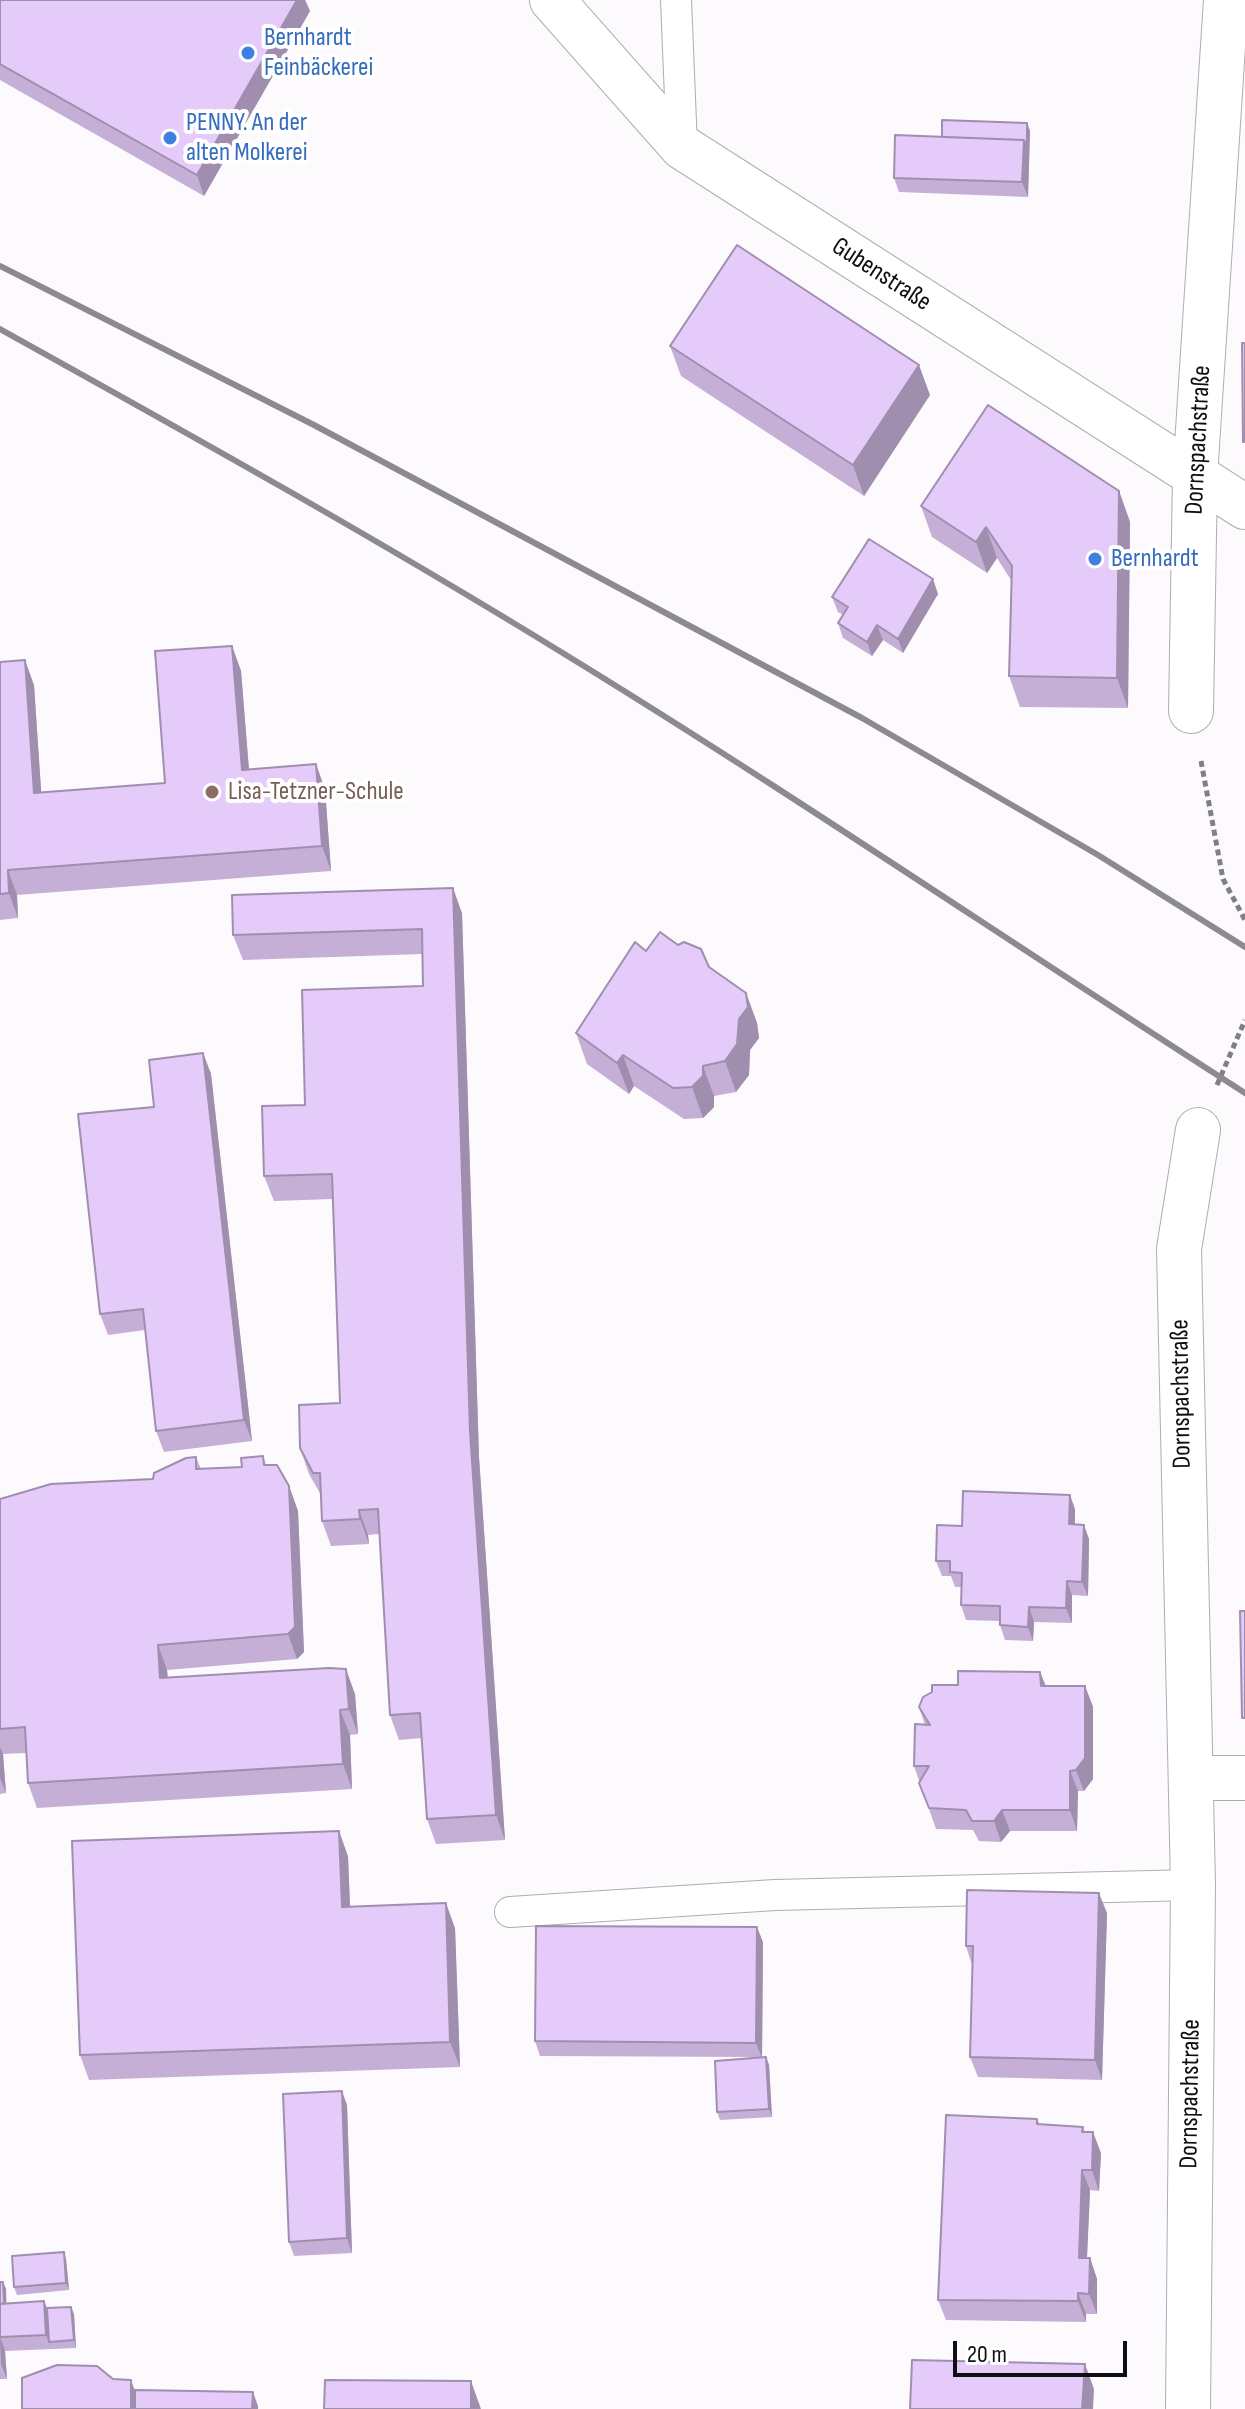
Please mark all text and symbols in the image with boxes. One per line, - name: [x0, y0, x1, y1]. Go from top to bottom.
- place label: Bernhardt Feinbäckerei: [264, 22, 373, 84]
- marker: Bernhardt Feinbäckerei: [239, 44, 257, 62]
- place label: PENNY. An der alten Molkerei: [186, 107, 308, 168]
- marker: PENNY. An der alten Molkerei: [161, 129, 179, 147]
- street label: Gubenstraße: [826, 231, 936, 319]
- street label: Dornspachstraße: [1180, 365, 1218, 515]
- place label: Bernhardt: [1111, 543, 1199, 575]
- marker: Bernhardt: [1086, 550, 1104, 568]
- place label: Lisa-Tetzner-Schule: [228, 776, 404, 808]
- marker: Lisa-Tetzner-Schule: [203, 783, 221, 801]
- street label: Dornspachstraße: [1165, 1319, 1199, 1469]
- street label: Dornspachstraße: [1174, 2019, 1208, 2169]
- scale bar: [957, 2325, 1131, 2375]
- text: 20 m: [967, 2340, 1007, 2369]

